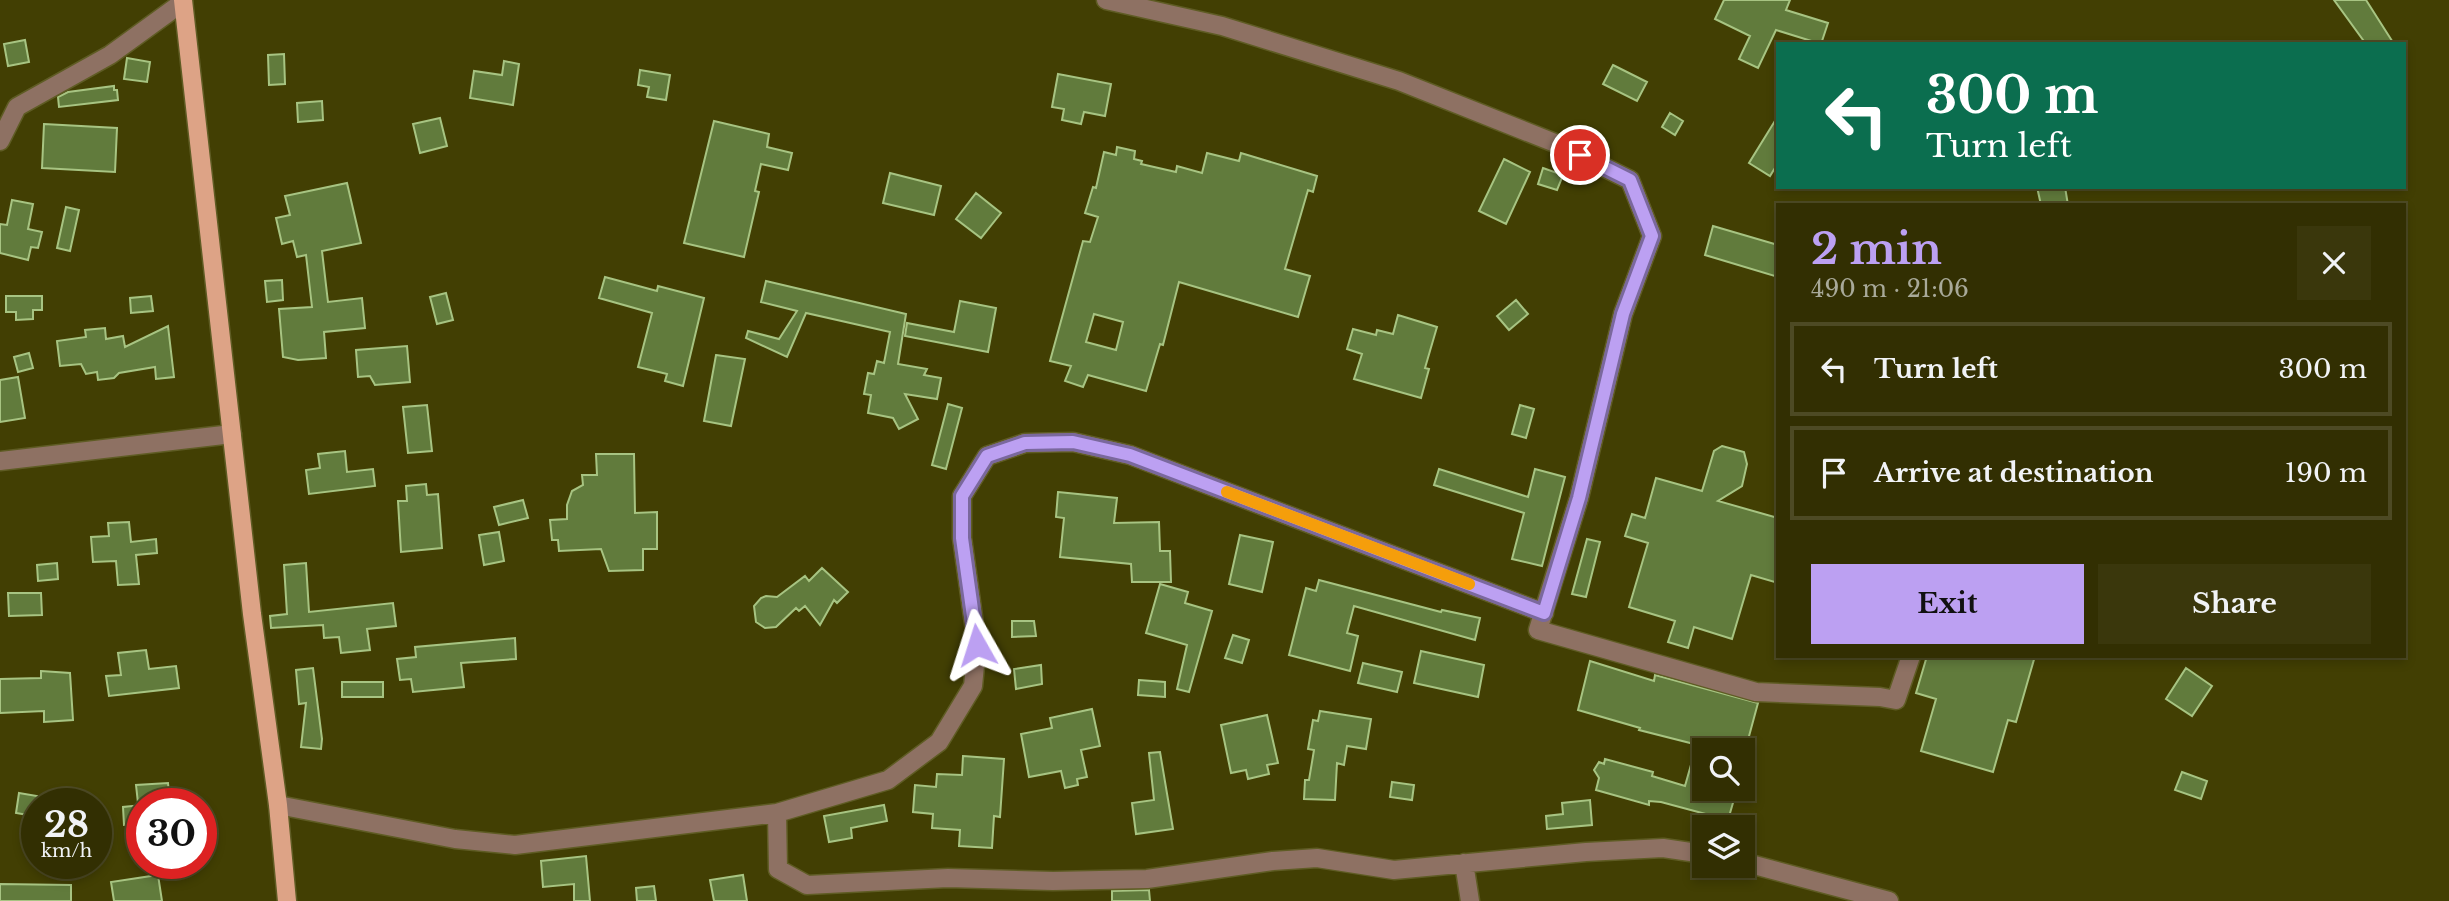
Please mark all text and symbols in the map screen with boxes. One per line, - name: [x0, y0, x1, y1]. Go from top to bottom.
- text: 300 m: [1926, 65, 2098, 126]
- icon: left: [1811, 70, 1902, 161]
- pin: [1550, 125, 1610, 185]
- text: Turn left: [1926, 126, 2072, 166]
- icon: arrive: [1561, 136, 1599, 174]
- text: 2 min: [1811, 223, 1942, 275]
- button: close: [2297, 226, 2371, 300]
- text: 490 m · 21:06: [1811, 275, 1969, 303]
- icon: left: [1815, 350, 1853, 388]
- text: Turn left: [1874, 353, 1998, 385]
- text: 300 m: [2278, 353, 2367, 385]
- icon: arrive: [1815, 454, 1853, 492]
- text: Arrive at destination: [1874, 457, 2154, 489]
- text: 190 m: [2285, 457, 2367, 489]
- button: Exit: [1811, 564, 2084, 644]
- button: Share: [2098, 564, 2371, 644]
- position arrow: [940, 608, 1014, 682]
- map controls: [1692, 738, 1755, 878]
- button: search: [1692, 738, 1755, 801]
- speed limit sign: 30: [126, 788, 217, 879]
- text: 28: [44, 803, 89, 846]
- button: layers: [1692, 815, 1755, 878]
- text: km/h: [41, 840, 92, 862]

